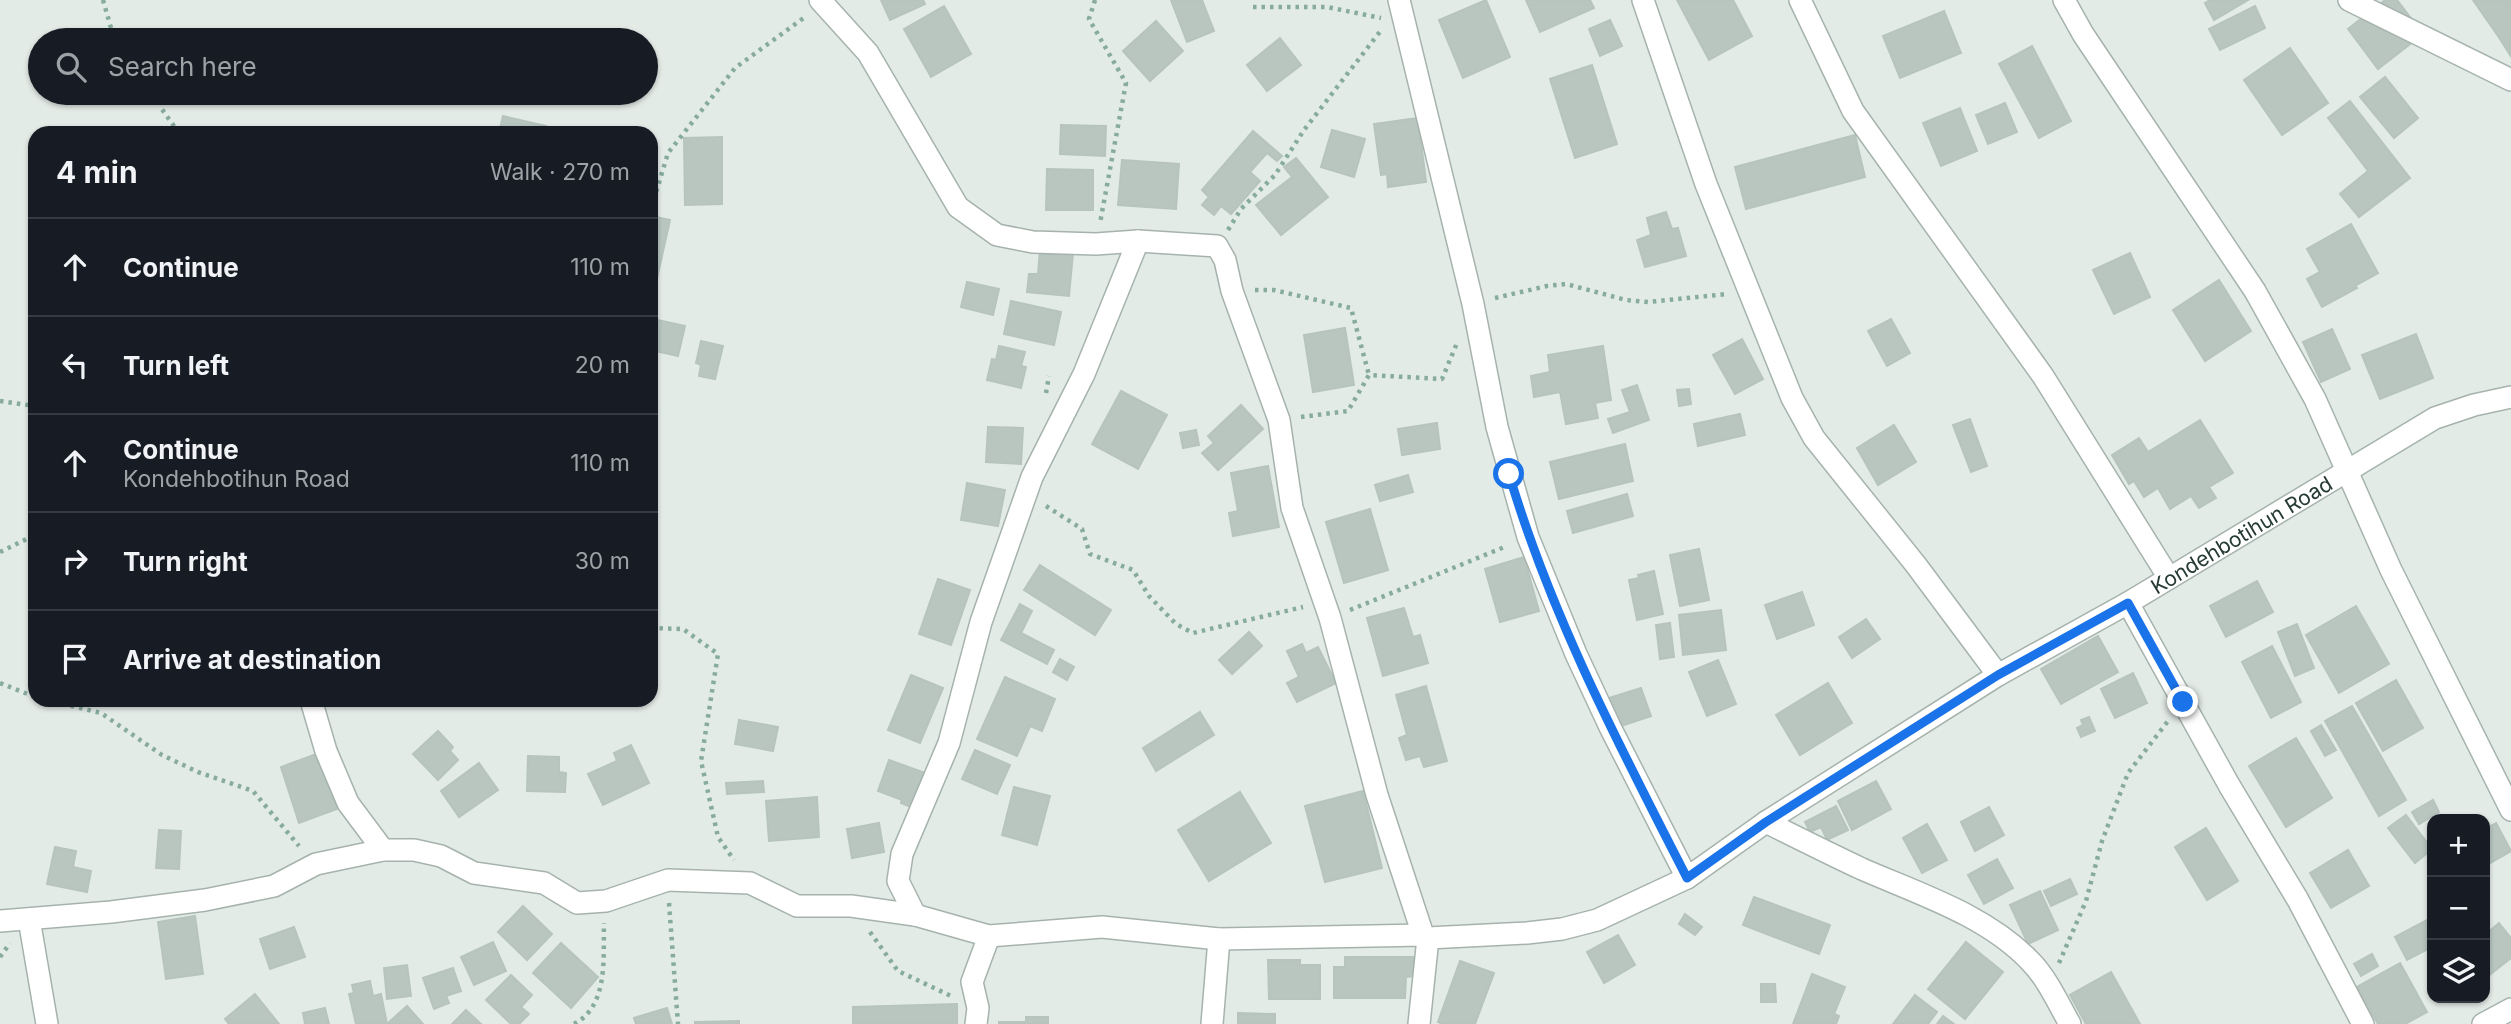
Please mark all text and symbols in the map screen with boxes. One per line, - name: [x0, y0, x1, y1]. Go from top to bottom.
- search box: [28, 28, 658, 105]
- icon: search: [52, 48, 90, 86]
- text: Search here: [108, 51, 257, 82]
- text: 4 min: [56, 154, 138, 190]
- text: Walk · 270 m: [490, 158, 630, 186]
- icon: ahead: [56, 248, 94, 286]
- text: Continue: [123, 252, 239, 283]
- text: 110 m: [570, 253, 630, 281]
- icon: left: [56, 346, 94, 384]
- text: Turn left: [123, 350, 229, 381]
- text: 20 m: [575, 351, 630, 379]
- text: Continue: [123, 434, 239, 465]
- icon: ahead: [56, 444, 94, 482]
- text: 110 m: [570, 449, 630, 477]
- route start: [1493, 458, 1524, 489]
- text: Kondehbotihun Road: [123, 465, 350, 493]
- street label: Kondehbotihun Road: [2146, 471, 2336, 599]
- icon: right: [56, 542, 94, 580]
- text: Turn right: [123, 546, 248, 577]
- text: 30 m: [575, 547, 630, 575]
- icon: arrive: [56, 640, 94, 678]
- text: Arrive at destination: [123, 644, 382, 675]
- route end: [2167, 686, 2198, 717]
- map controls: [2427, 814, 2490, 1003]
- button: +: [2427, 814, 2490, 877]
- button: −: [2427, 877, 2490, 940]
- button: layers: [2427, 940, 2490, 1003]

